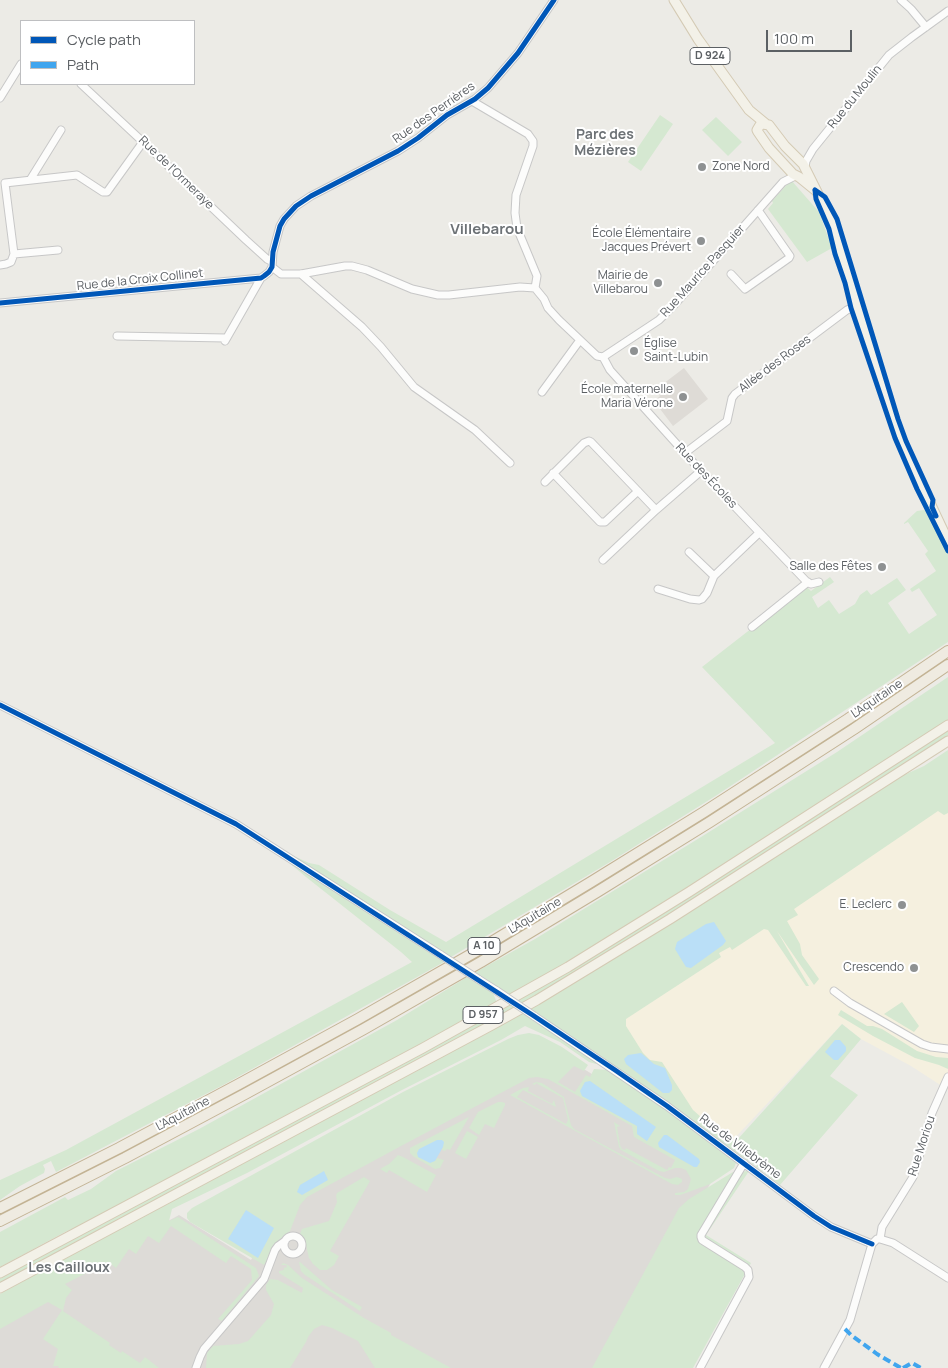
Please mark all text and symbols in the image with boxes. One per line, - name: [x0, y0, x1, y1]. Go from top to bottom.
- legend: [20, 20, 195, 85]
- scale bar: [768, 20, 854, 52]
- text: 100 m: [774, 28, 814, 49]
- text: Cycle path: [67, 29, 141, 50]
- road number: D 924: [690, 48, 730, 64]
- text: Path: [67, 54, 99, 75]
- street label: Rue du Moulin: [825, 62, 885, 132]
- street label: Rue des Perrières: [390, 79, 478, 147]
- district label: Parc des Mézières: [574, 127, 636, 160]
- street label: Rue de l'Ormeraye: [135, 133, 217, 213]
- place label: Zone Nord: [712, 160, 770, 174]
- marker: Zone Nord: [696, 161, 708, 173]
- district label: Villebarou: [450, 221, 524, 239]
- street label: Rue Maurice Pasquier: [658, 222, 748, 320]
- place label: École Élémentaire Jacques Prévert: [592, 227, 691, 255]
- marker: École Élémentaire Jacques Prévert: [695, 235, 707, 247]
- street label: Rue de la Croix Collinet: [76, 266, 204, 294]
- place label: Mairie de Villebarou: [593, 269, 648, 297]
- marker: Mairie de Villebarou: [652, 277, 664, 289]
- street label: Allée des Roses: [736, 332, 814, 396]
- place label: Église Saint-Lubin: [644, 337, 708, 365]
- marker: Église Saint-Lubin: [628, 345, 640, 357]
- place label: École maternelle Maria Vérone: [581, 383, 673, 411]
- marker: École maternelle Maria Vérone: [677, 391, 689, 403]
- street label: Rue des Écoles: [672, 441, 740, 511]
- place label: Salle des Fêtes: [789, 560, 872, 574]
- marker: Salle des Fêtes: [876, 561, 888, 573]
- street label: L'Aquitaine: [849, 677, 905, 721]
- street label: L'Aquitaine: [506, 895, 564, 937]
- place label: E. Leclerc: [839, 898, 892, 912]
- marker: E. Leclerc: [896, 899, 908, 911]
- road number: A 10: [468, 938, 500, 954]
- place label: Crescendo: [843, 961, 904, 975]
- marker: Crescendo: [908, 962, 920, 974]
- road number: D 957: [463, 1006, 503, 1024]
- street label: L'Aquitaine: [154, 1094, 212, 1134]
- street label: Rue de Villebrème: [696, 1112, 784, 1182]
- street label: Rue Moriou: [905, 1114, 939, 1178]
- district label: Les Cailloux: [28, 1260, 110, 1276]

